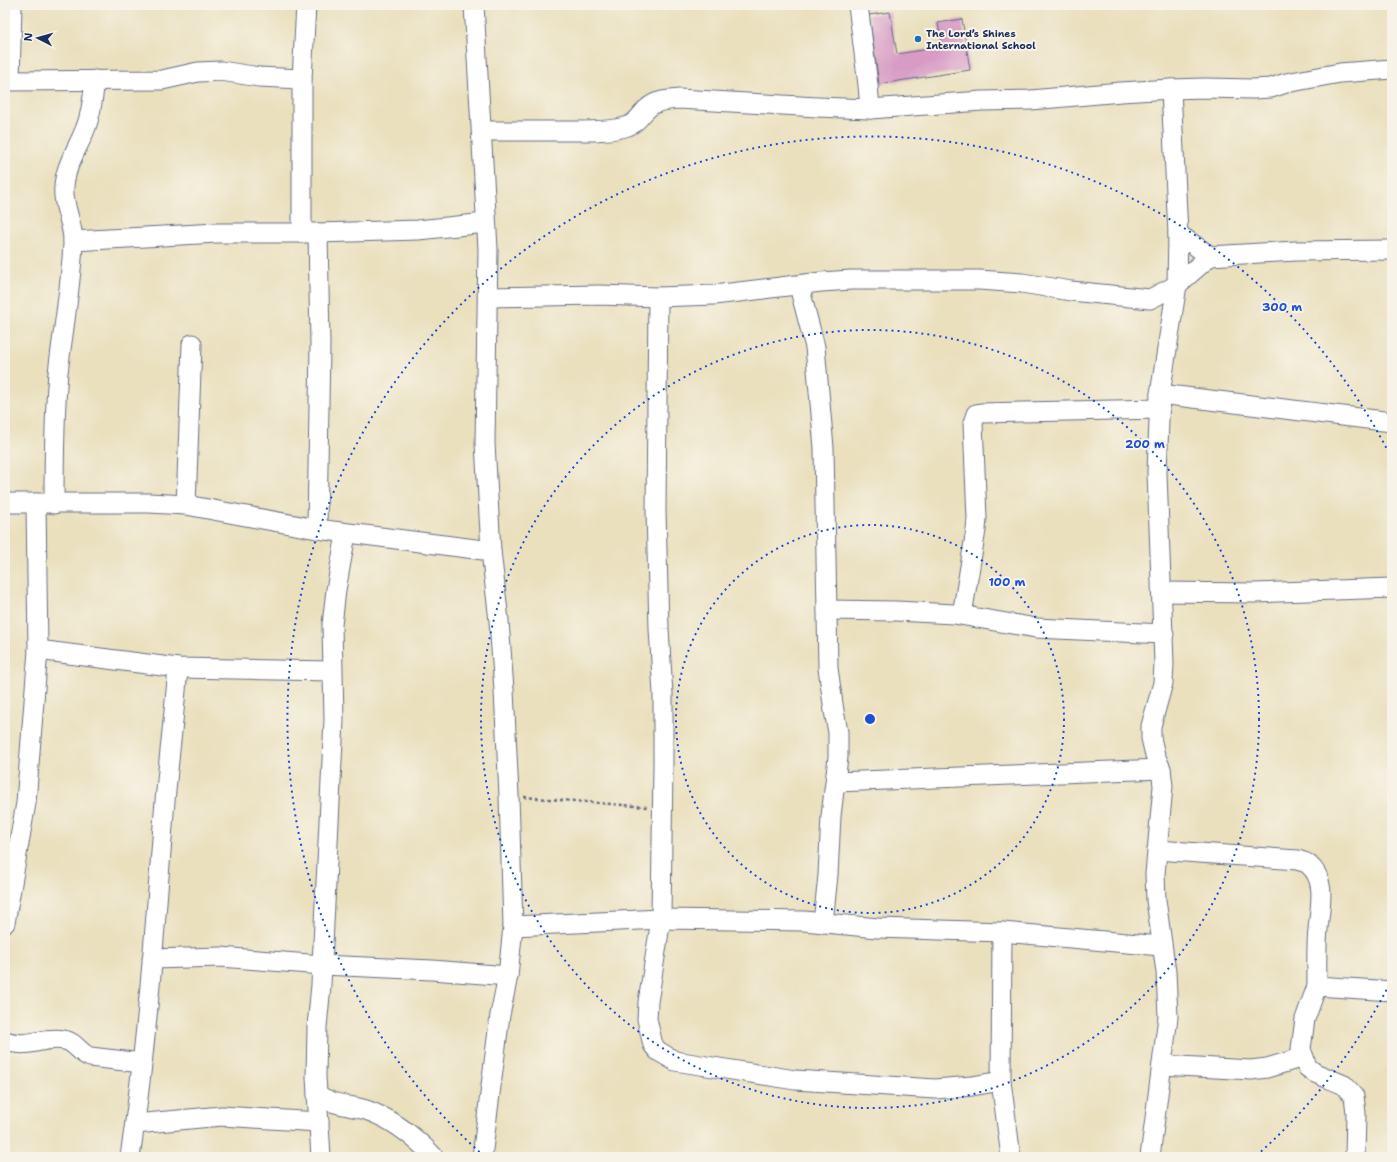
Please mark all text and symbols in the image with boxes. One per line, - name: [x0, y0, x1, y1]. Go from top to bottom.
- north arrow: [18, 18, 58, 58]
- place label: The Lord’s Shines International School: [926, 27, 1036, 52]
- text: N: [21, 32, 36, 42]
- marker: The Lord’s Shines International School: [913, 34, 923, 44]
- text: 300 m: [1262, 299, 1302, 315]
- text: 200 m: [1125, 436, 1165, 452]
- text: 100 m: [989, 574, 1026, 590]
- centre of rings: [863, 712, 877, 726]

